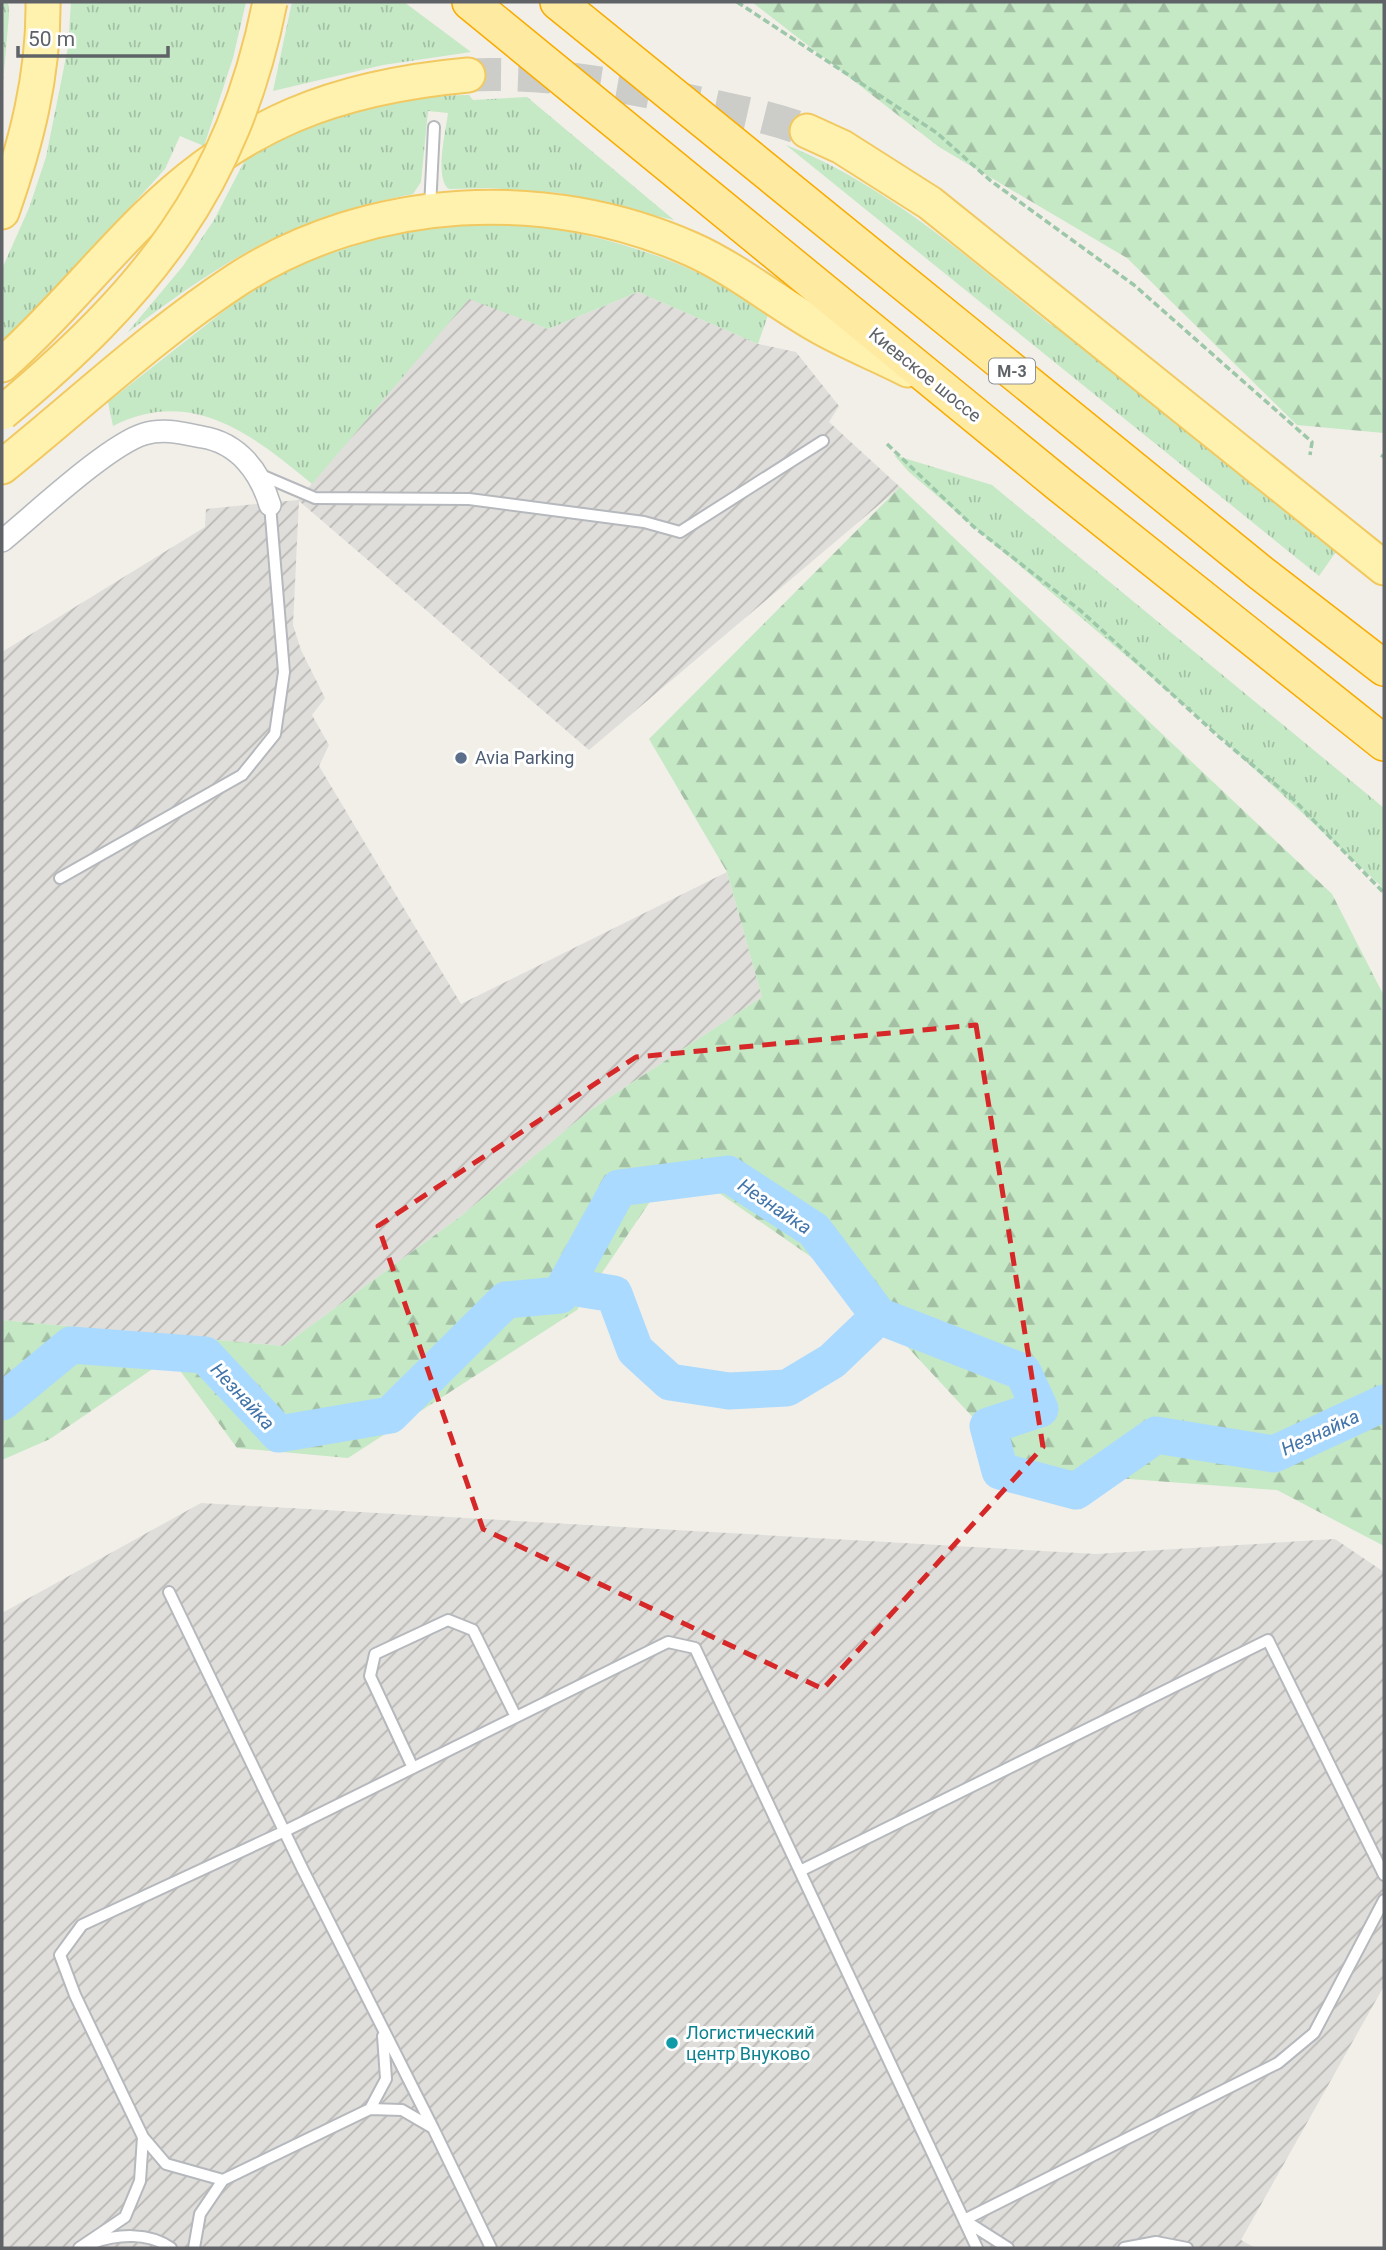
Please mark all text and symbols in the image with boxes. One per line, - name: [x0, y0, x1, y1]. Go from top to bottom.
- scale bar: [18, 14, 168, 58]
- text: 50 m: [28, 27, 75, 51]
- street label: Киевское шоссе: [865, 323, 986, 426]
- road number: М-3: [989, 358, 1035, 384]
- place label: Avia Parking: [475, 747, 574, 768]
- marker: Avia Parking: [453, 750, 469, 766]
- water label: Незнайка: [734, 1174, 816, 1239]
- water label: Незнайка: [206, 1358, 280, 1435]
- water label: Незнайка: [1277, 1404, 1363, 1461]
- place label: Логистический центр Внуково: [686, 2022, 815, 2064]
- marker: Логистический центр Внуково: [664, 2035, 680, 2051]

